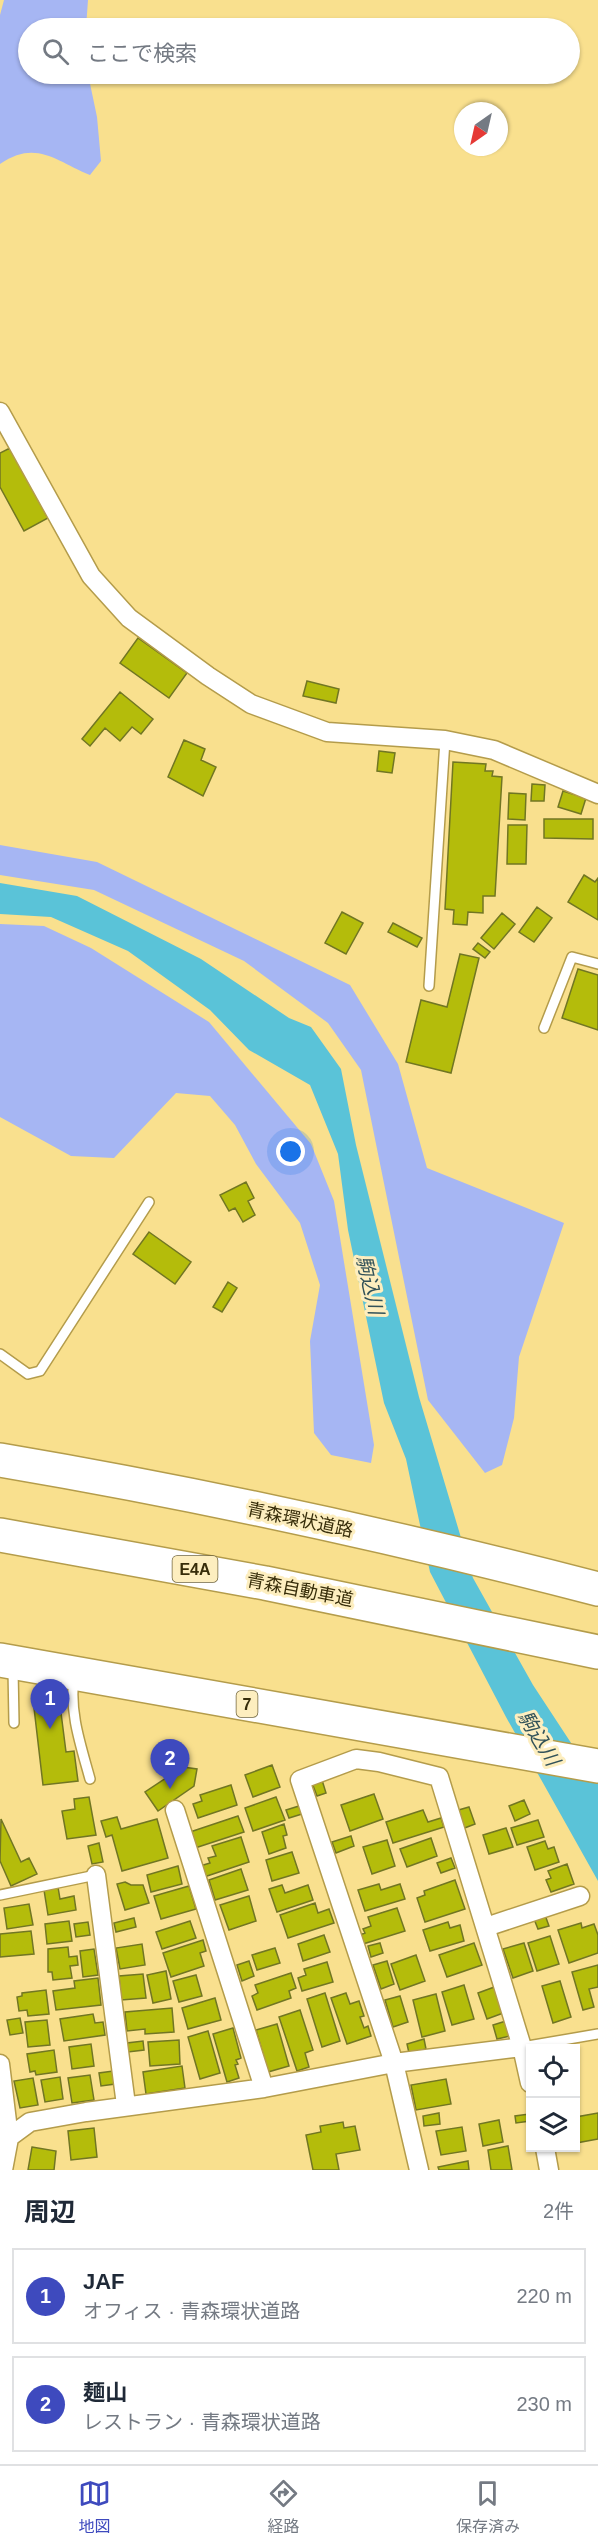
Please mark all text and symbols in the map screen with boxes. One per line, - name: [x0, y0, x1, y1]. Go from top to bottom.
- search box: [18, 18, 580, 84]
- icon: search: [39, 35, 72, 68]
- text: ここで検索: [87, 41, 197, 66]
- north arrow: [454, 102, 508, 156]
- your location: [276, 1137, 305, 1166]
- water label: 駒込川: [353, 1253, 388, 1319]
- street label: 青森環状道路: [245, 1499, 355, 1541]
- road number: E4A: [172, 1556, 218, 1582]
- street label: 青森自動車道: [245, 1570, 355, 1610]
- pin: 1: [31, 1680, 70, 1729]
- road number: 7: [236, 1691, 258, 1717]
- water label: 駒込川: [514, 1707, 565, 1771]
- pin: 2: [150, 1740, 190, 1789]
- map controls: [526, 2044, 580, 2152]
- button: locate: [526, 2044, 580, 2098]
- button: layers: [526, 2098, 580, 2152]
- text: 周辺: [24, 2197, 76, 2227]
- text: 2件: [543, 2200, 574, 2222]
- text: JAF: [83, 2269, 125, 2294]
- text: 1: [40, 2285, 51, 2307]
- text: 220 m: [516, 2285, 572, 2307]
- text: オフィス · 青森環状道路: [83, 2300, 300, 2322]
- text: 麺山: [83, 2380, 127, 2405]
- text: 2: [40, 2393, 51, 2415]
- text: 230 m: [516, 2393, 572, 2415]
- text: レストラン · 青森環状道路: [83, 2411, 321, 2433]
- tab: 地図: [78, 2477, 111, 2537]
- tab: 経路: [267, 2477, 300, 2537]
- tab: 保存済み: [456, 2477, 520, 2537]

